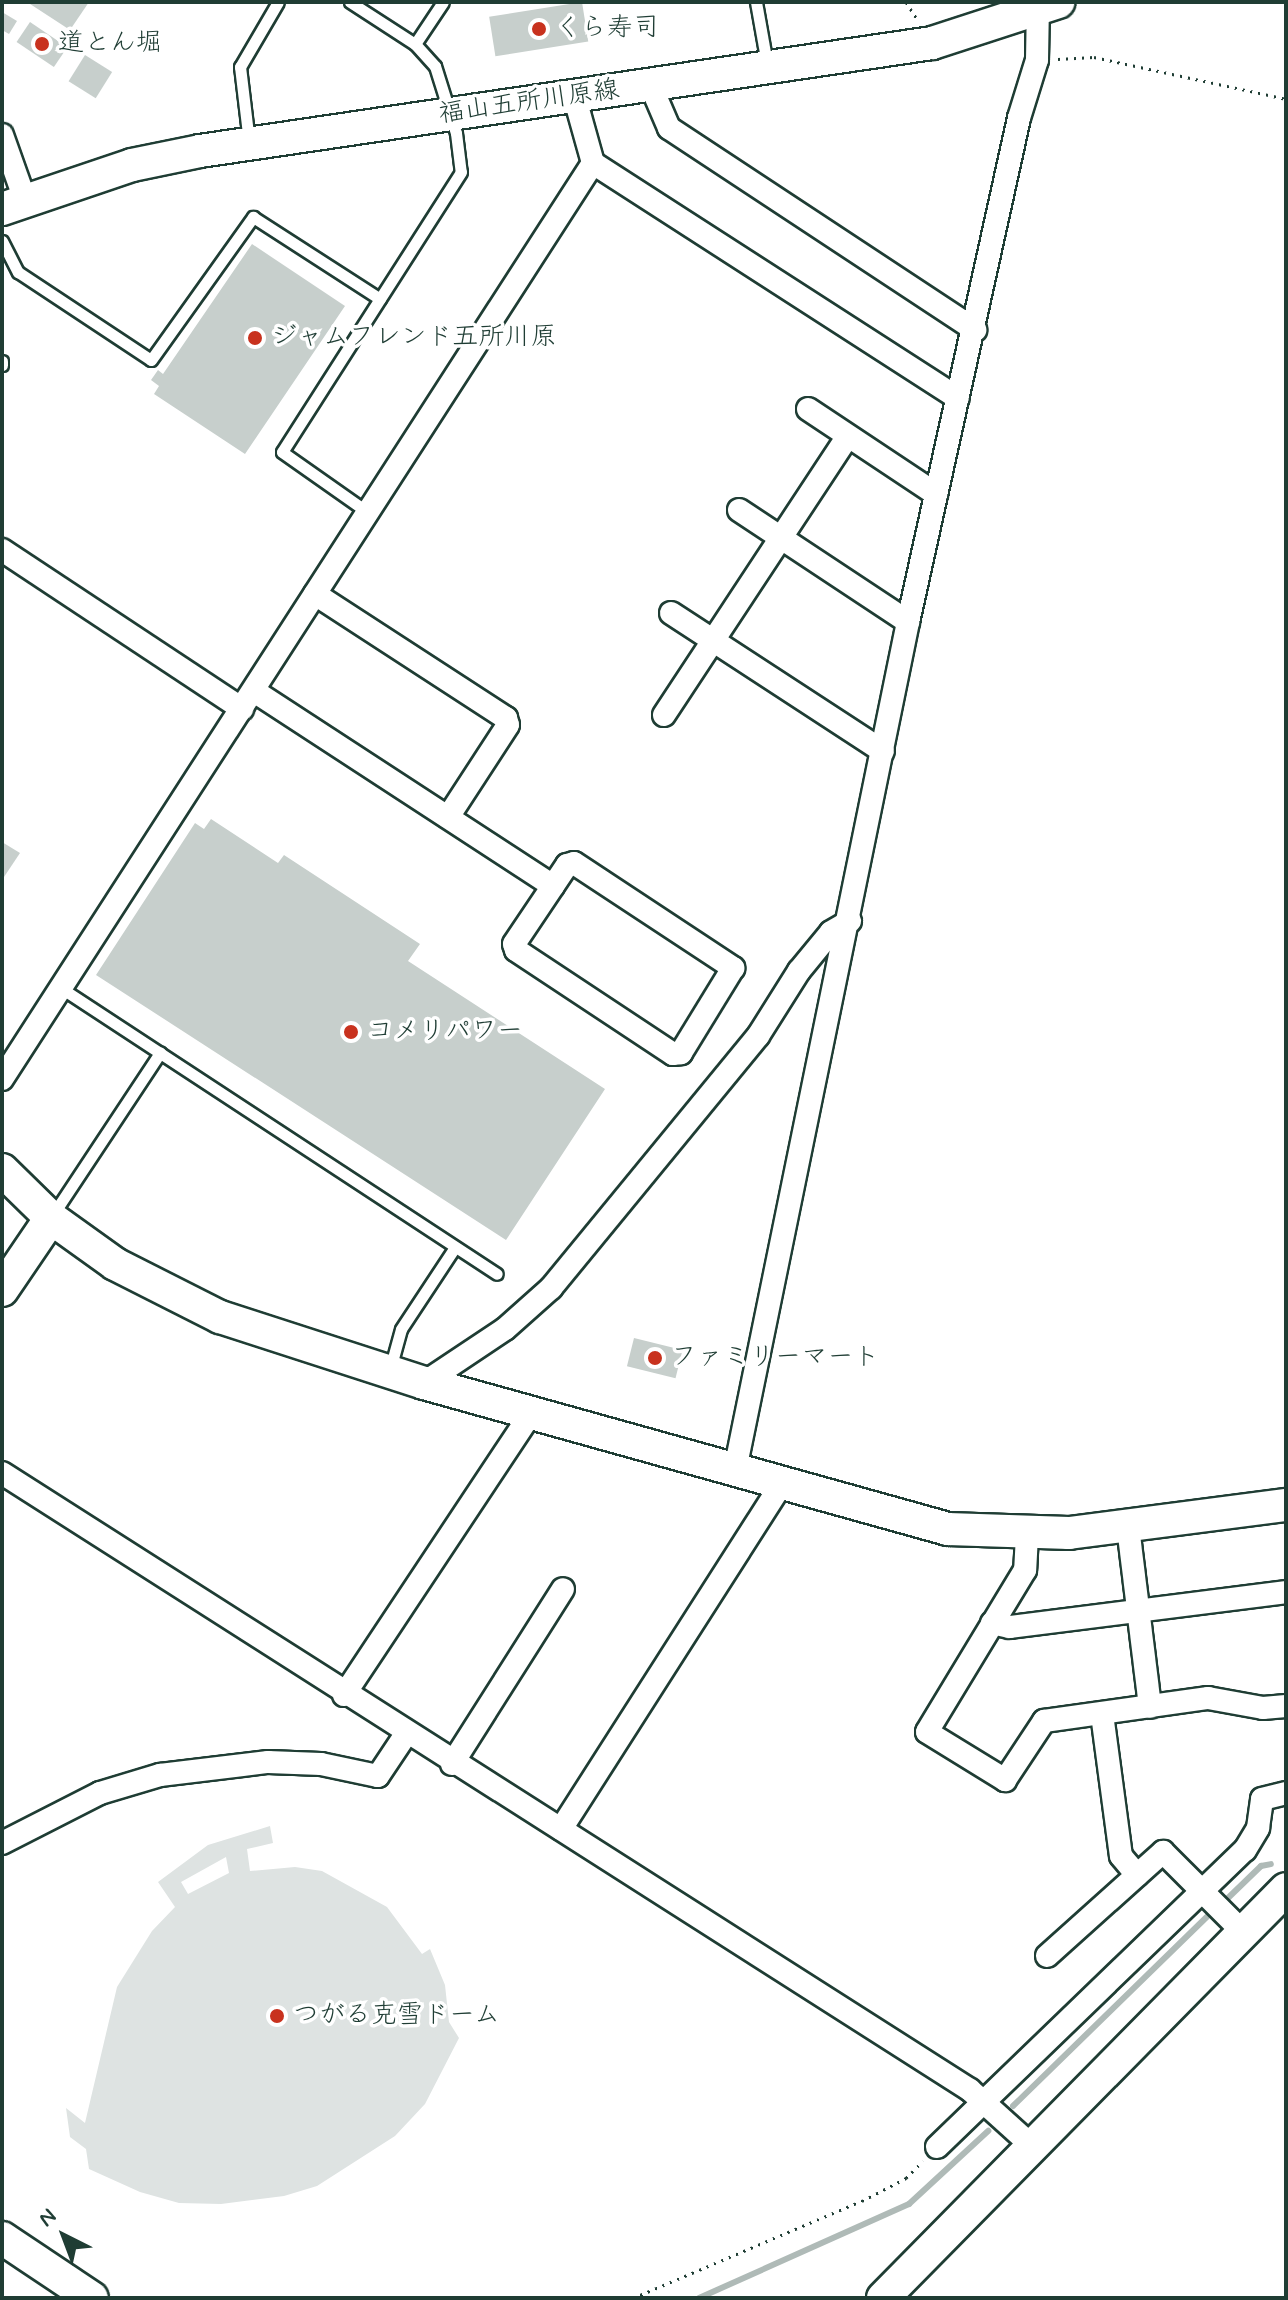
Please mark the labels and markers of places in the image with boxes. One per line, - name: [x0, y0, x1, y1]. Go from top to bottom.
- place label: くら寿司: [555, 13, 659, 45]
- marker: くら寿司: [530, 20, 548, 38]
- place label: 道とん堀: [58, 28, 162, 60]
- marker: 道とん堀: [33, 35, 51, 53]
- place label: ジャムフレンド五所川原: [271, 322, 557, 354]
- marker: ジャムフレンド五所川原: [246, 329, 264, 347]
- place label: コメリパワー: [367, 1016, 523, 1048]
- marker: コメリパワー: [342, 1023, 360, 1041]
- place label: ファミリーマート: [671, 1342, 879, 1374]
- marker: ファミリーマート: [646, 1349, 664, 1367]
- place label: つがる克雪ドーム: [293, 2000, 501, 2032]
- marker: つがる克雪ドーム: [268, 2007, 286, 2025]

